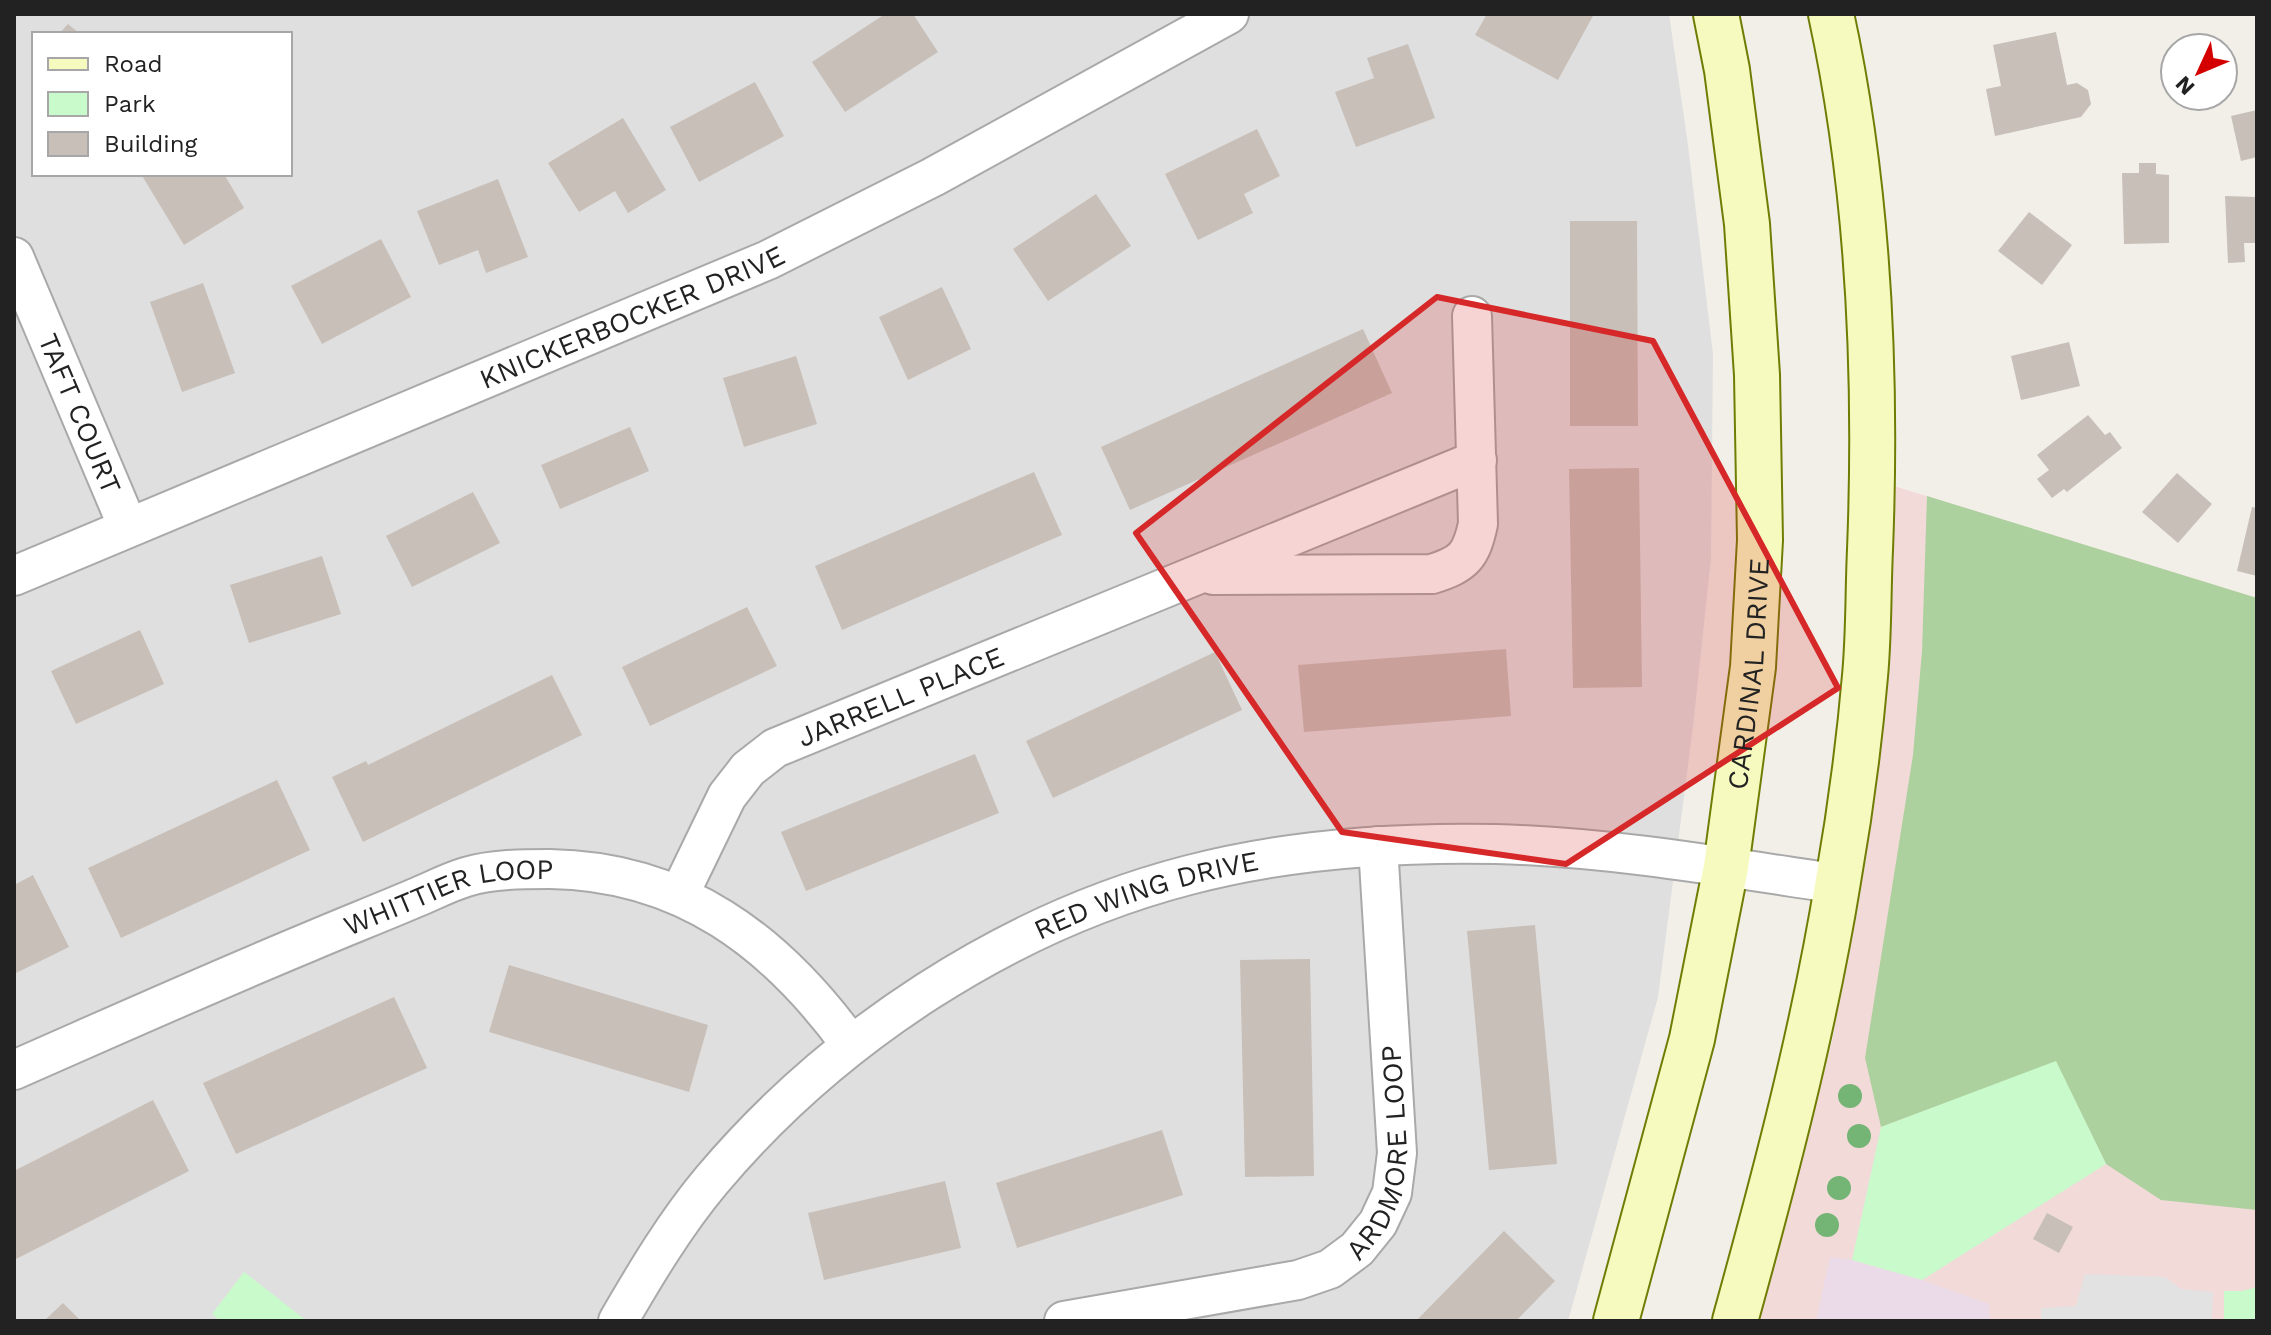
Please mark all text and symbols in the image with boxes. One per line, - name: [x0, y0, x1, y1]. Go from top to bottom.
- legend: [32, 32, 292, 176]
- north arrow: [2159, 32, 2239, 112]
- text: Road: [104, 50, 163, 78]
- text: N: [2170, 71, 2200, 100]
- text: Park: [104, 90, 156, 118]
- text: Building: [104, 130, 197, 158]
- street label: KNICKERBOCKER DRIVE: [475, 238, 790, 396]
- street label: TAFT COURT: [32, 329, 129, 499]
- street label: CARDINAL DRIVE: [1720, 557, 1775, 792]
- street label: JARRELL PLACE: [792, 640, 1008, 754]
- street label: RED WING DRIVE: [1029, 844, 1261, 946]
- street label: WHITTIER LOOP: [339, 852, 553, 942]
- street label: ARDMORE LOOP: [1339, 1044, 1414, 1266]

